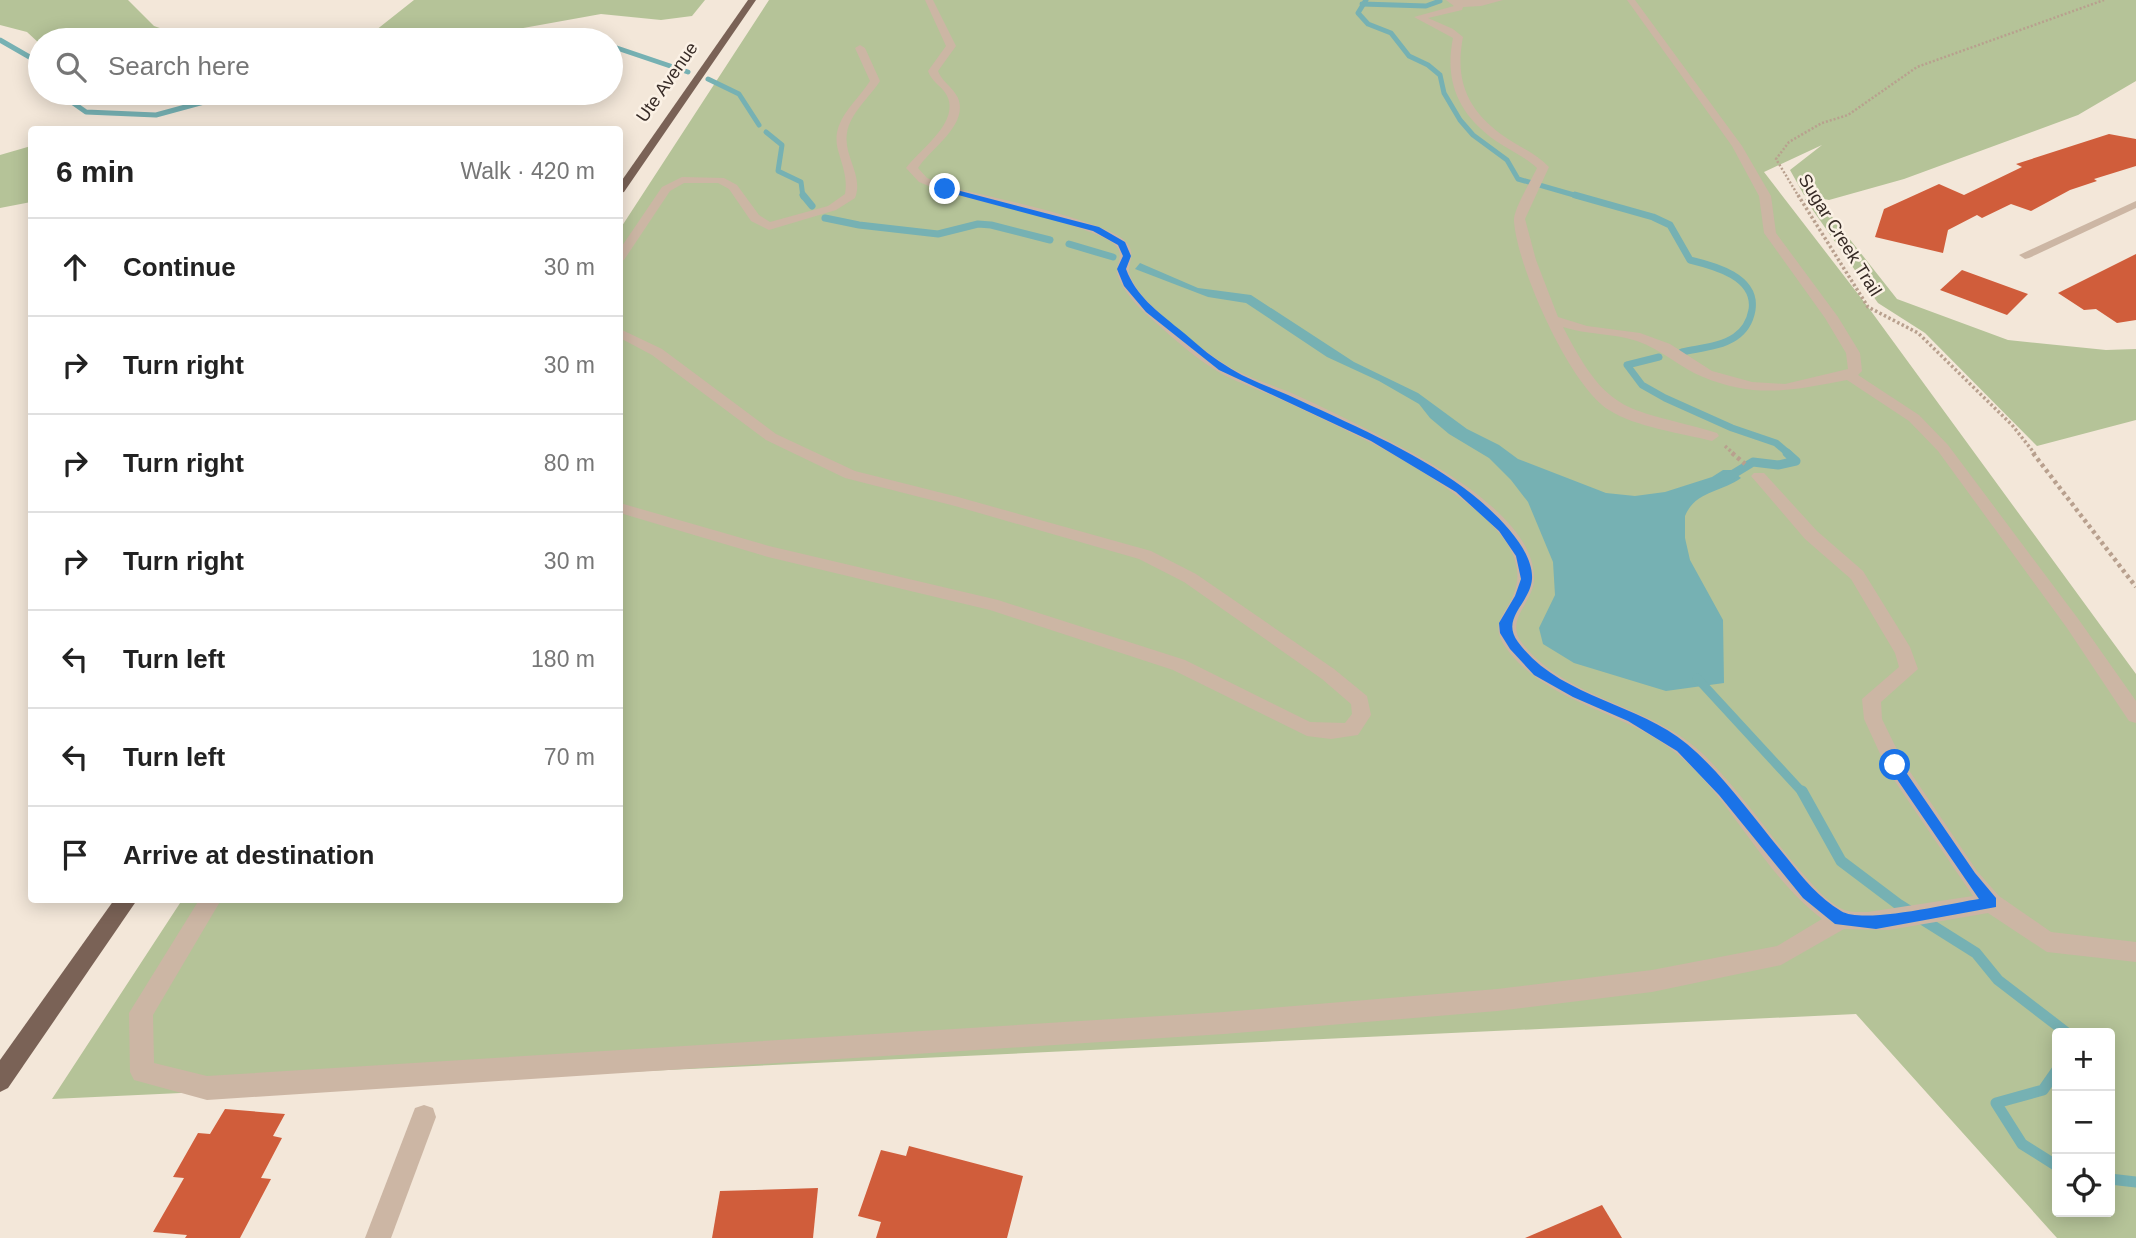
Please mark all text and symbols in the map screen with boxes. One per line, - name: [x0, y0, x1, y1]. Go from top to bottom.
- search box: [28, 28, 623, 105]
- street label: Ute Avenue: [632, 38, 702, 126]
- icon: search: [52, 48, 90, 86]
- text: Search here: [108, 51, 250, 81]
- text: 6 min: [56, 155, 134, 188]
- text: Walk · 420 m: [460, 158, 595, 184]
- street label: Sugar Creek Trail: [1794, 170, 1886, 300]
- route end: [929, 173, 960, 204]
- icon: ahead: [56, 248, 94, 286]
- text: Continue: [123, 252, 236, 282]
- text: 30 m: [544, 254, 595, 280]
- icon: right: [56, 346, 94, 384]
- text: Turn right: [123, 350, 244, 380]
- text: 30 m: [544, 352, 595, 378]
- icon: right: [56, 444, 94, 482]
- text: Turn right: [123, 448, 244, 478]
- text: 80 m: [544, 450, 595, 476]
- icon: right: [56, 542, 94, 580]
- text: Turn right: [123, 546, 244, 576]
- text: 30 m: [544, 548, 595, 574]
- icon: left: [56, 640, 94, 678]
- text: Turn left: [123, 644, 225, 674]
- text: 180 m: [531, 646, 595, 672]
- icon: left: [56, 738, 94, 776]
- text: Turn left: [123, 742, 225, 772]
- text: 70 m: [544, 744, 595, 770]
- route start: [1879, 749, 1910, 780]
- icon: arrive: [56, 836, 94, 874]
- text: Arrive at destination: [123, 840, 374, 870]
- map controls: [2052, 1028, 2115, 1217]
- button: +: [2052, 1028, 2115, 1091]
- button: −: [2052, 1091, 2115, 1154]
- button: locate: [2052, 1154, 2115, 1217]

